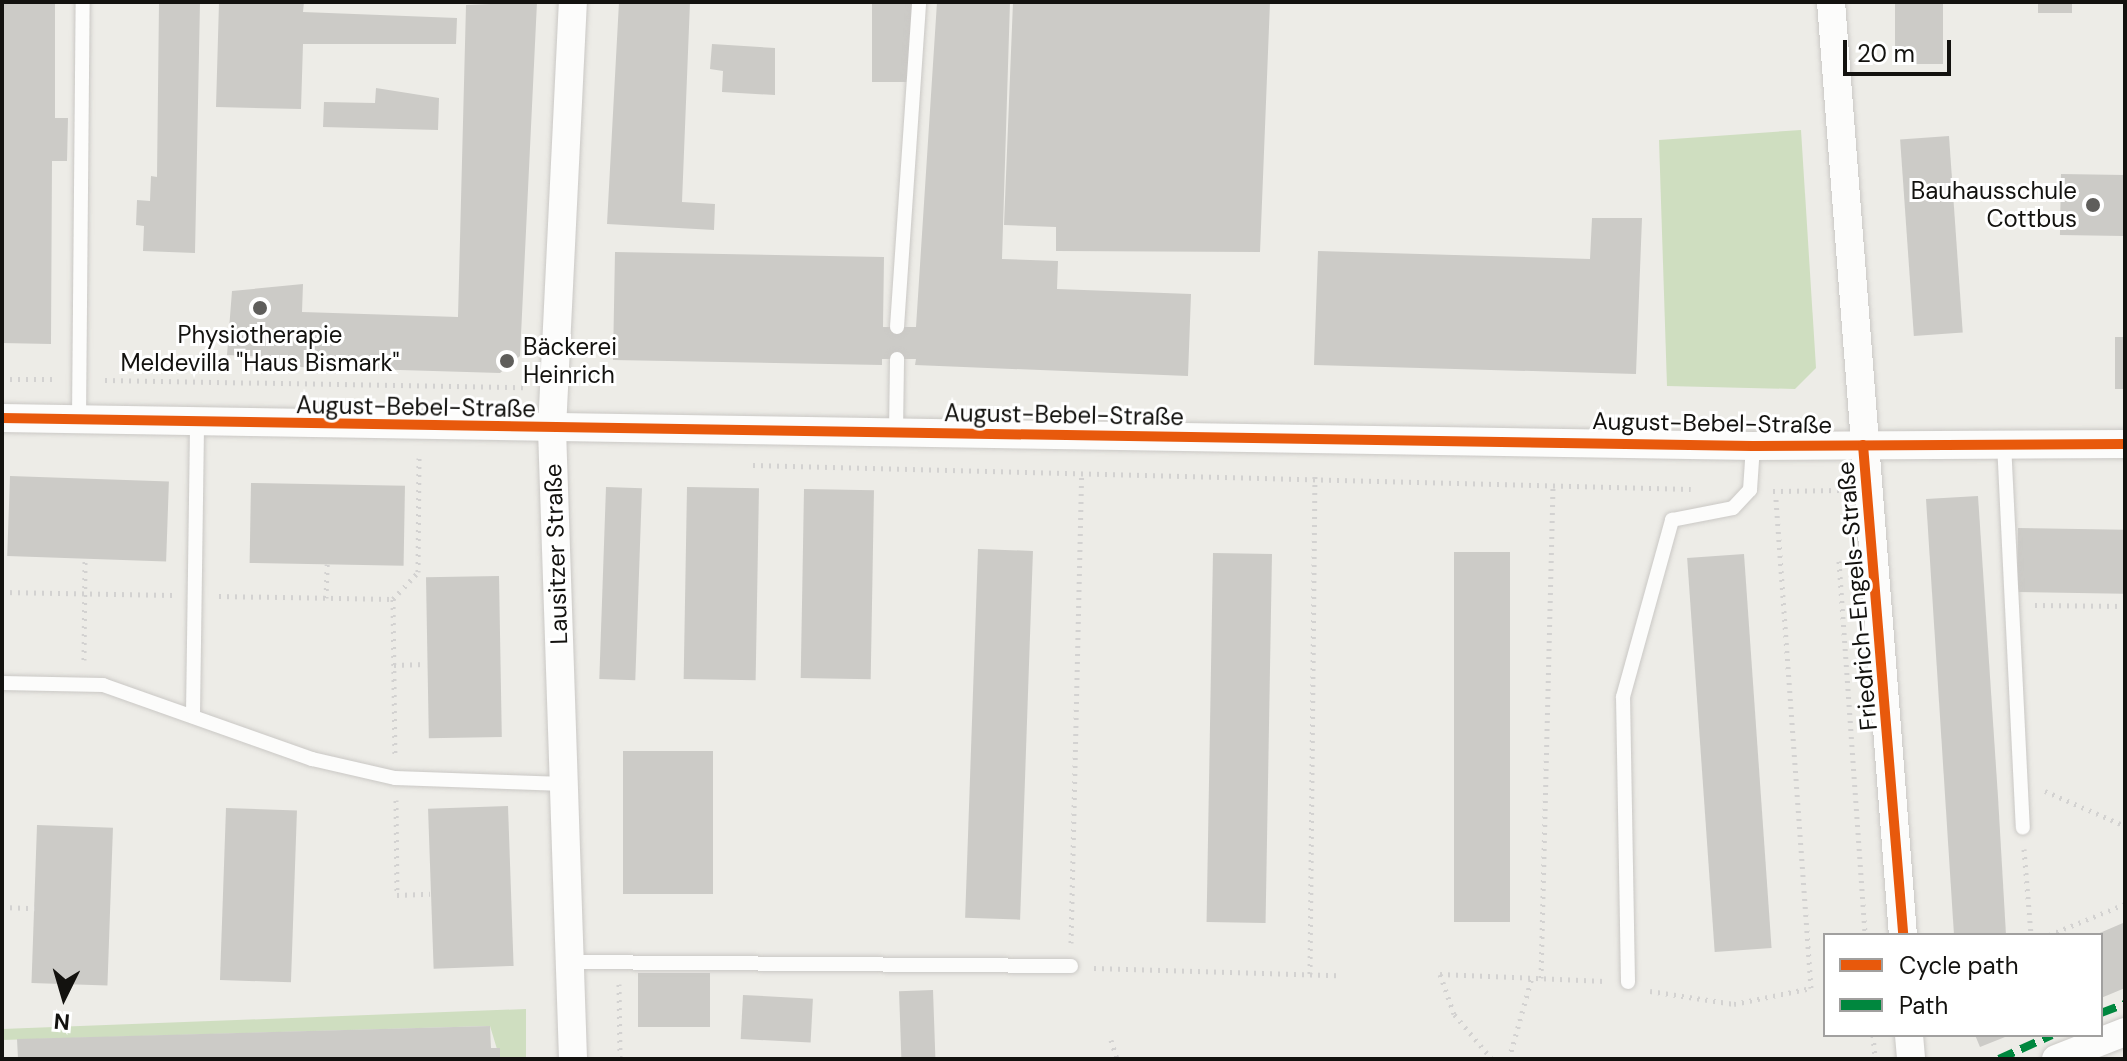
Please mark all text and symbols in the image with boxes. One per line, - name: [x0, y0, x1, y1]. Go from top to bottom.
- scale bar: [1847, 24, 1955, 74]
- text: 20 m: [1857, 38, 1915, 69]
- place label: Bauhausschule Cottbus: [1911, 177, 2077, 233]
- marker: Bauhausschule Cottbus: [2084, 196, 2102, 214]
- marker: Physiotherapie Meldevilla "Haus Bismark": [251, 299, 269, 317]
- place label: Physiotherapie Meldevilla "Haus Bismark": [120, 321, 400, 377]
- place label: Bäckerei Heinrich: [523, 333, 617, 389]
- marker: Bäckerei Heinrich: [498, 352, 516, 370]
- street label: August-Bebel-Straße: [296, 391, 536, 423]
- street label: August-Bebel-Straße: [944, 399, 1184, 431]
- street label: August-Bebel-Straße: [1592, 407, 1832, 439]
- street label: Friedrich-Engels-Straße: [1831, 460, 1883, 732]
- street label: Lausitzer Straße: [538, 463, 574, 645]
- legend: [1823, 933, 2103, 1037]
- text: Cycle path: [1899, 950, 2018, 981]
- north arrow: [24, 957, 104, 1037]
- text: Path: [1899, 990, 1948, 1021]
- text: N: [53, 1006, 71, 1037]

